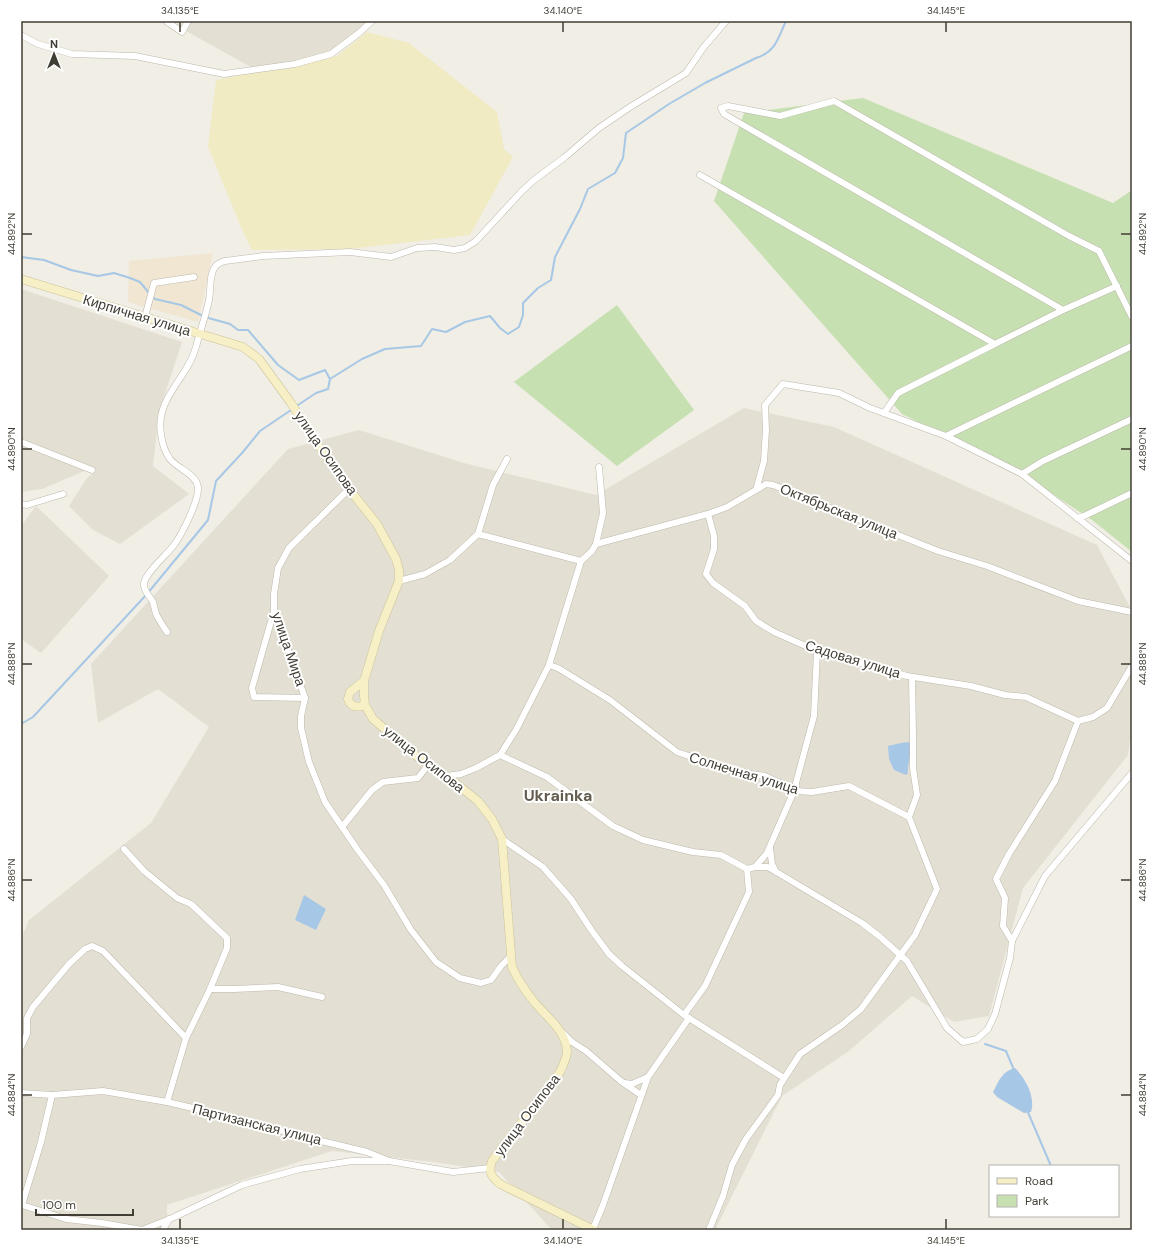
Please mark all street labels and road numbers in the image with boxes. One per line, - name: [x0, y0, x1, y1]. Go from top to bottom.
- street label: Кирпичная улица: [81, 290, 193, 340]
- street label: улица Осипова: [290, 408, 362, 499]
- street label: Октябрьская улица: [778, 479, 901, 543]
- street label: улица Мира: [268, 610, 310, 689]
- street label: Садовая улица: [803, 636, 903, 682]
- street label: улица Осипова: [380, 722, 468, 796]
- street label: Солнечная улица: [687, 748, 801, 798]
- street label: улица Осипова: [490, 1070, 564, 1160]
- street label: Партизанская улица: [191, 1099, 324, 1149]

